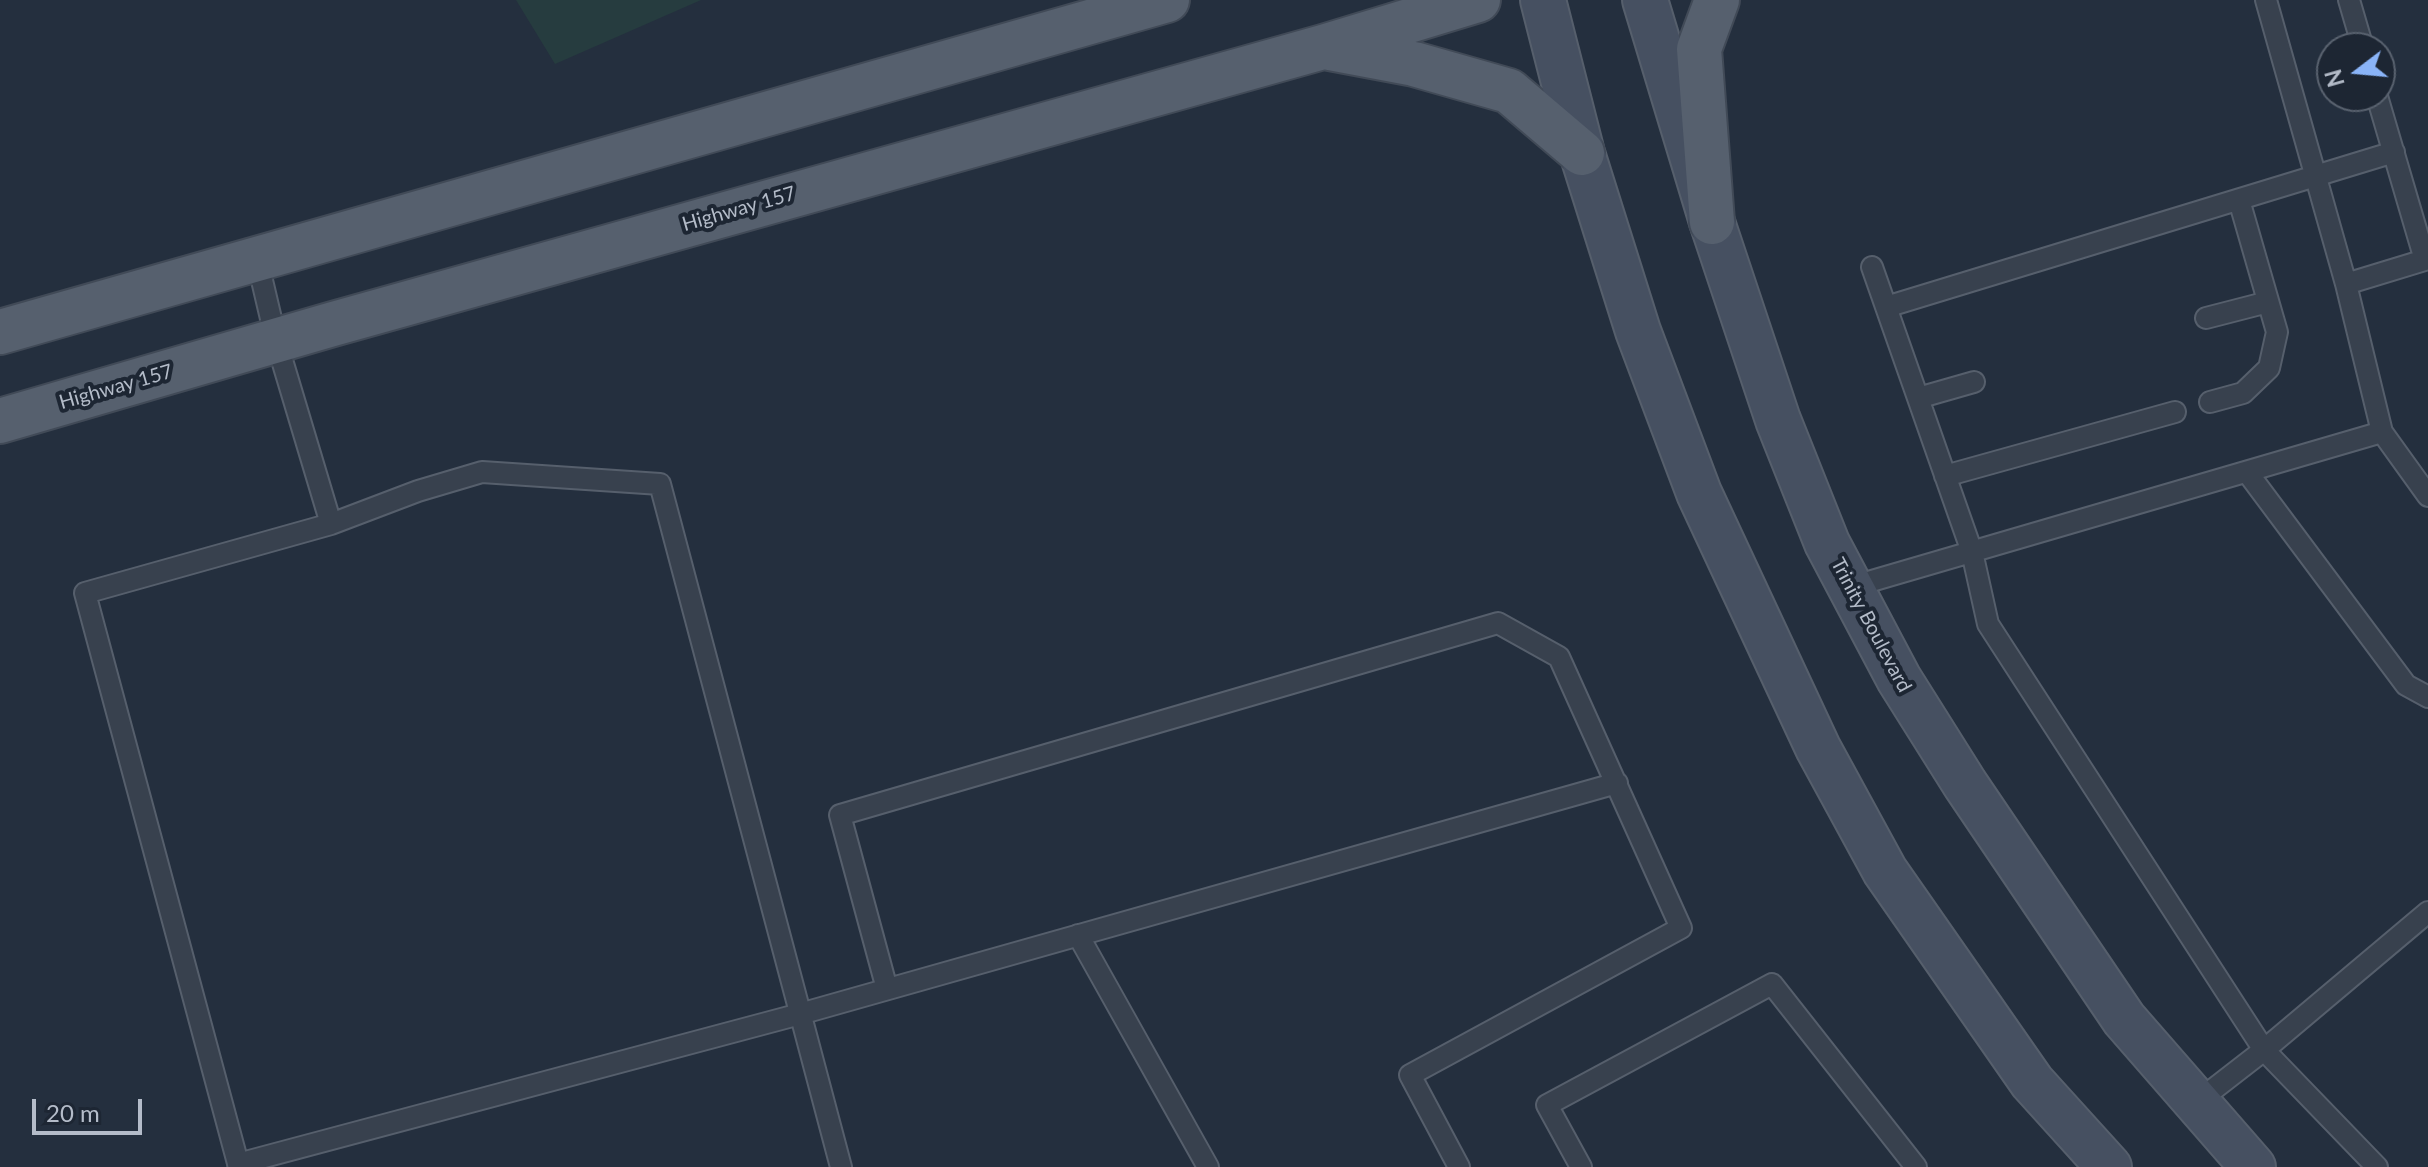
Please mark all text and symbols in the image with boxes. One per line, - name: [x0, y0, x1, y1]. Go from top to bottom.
- north arrow: [2316, 32, 2396, 112]
- text: N: [2319, 66, 2350, 90]
- street label: Highway 157: [679, 181, 799, 237]
- street label: Highway 157: [56, 359, 176, 415]
- street label: Trinity Boulevard: [1825, 554, 1917, 696]
- scale bar: [36, 1083, 146, 1133]
- text: 20 m: [46, 1098, 100, 1127]

